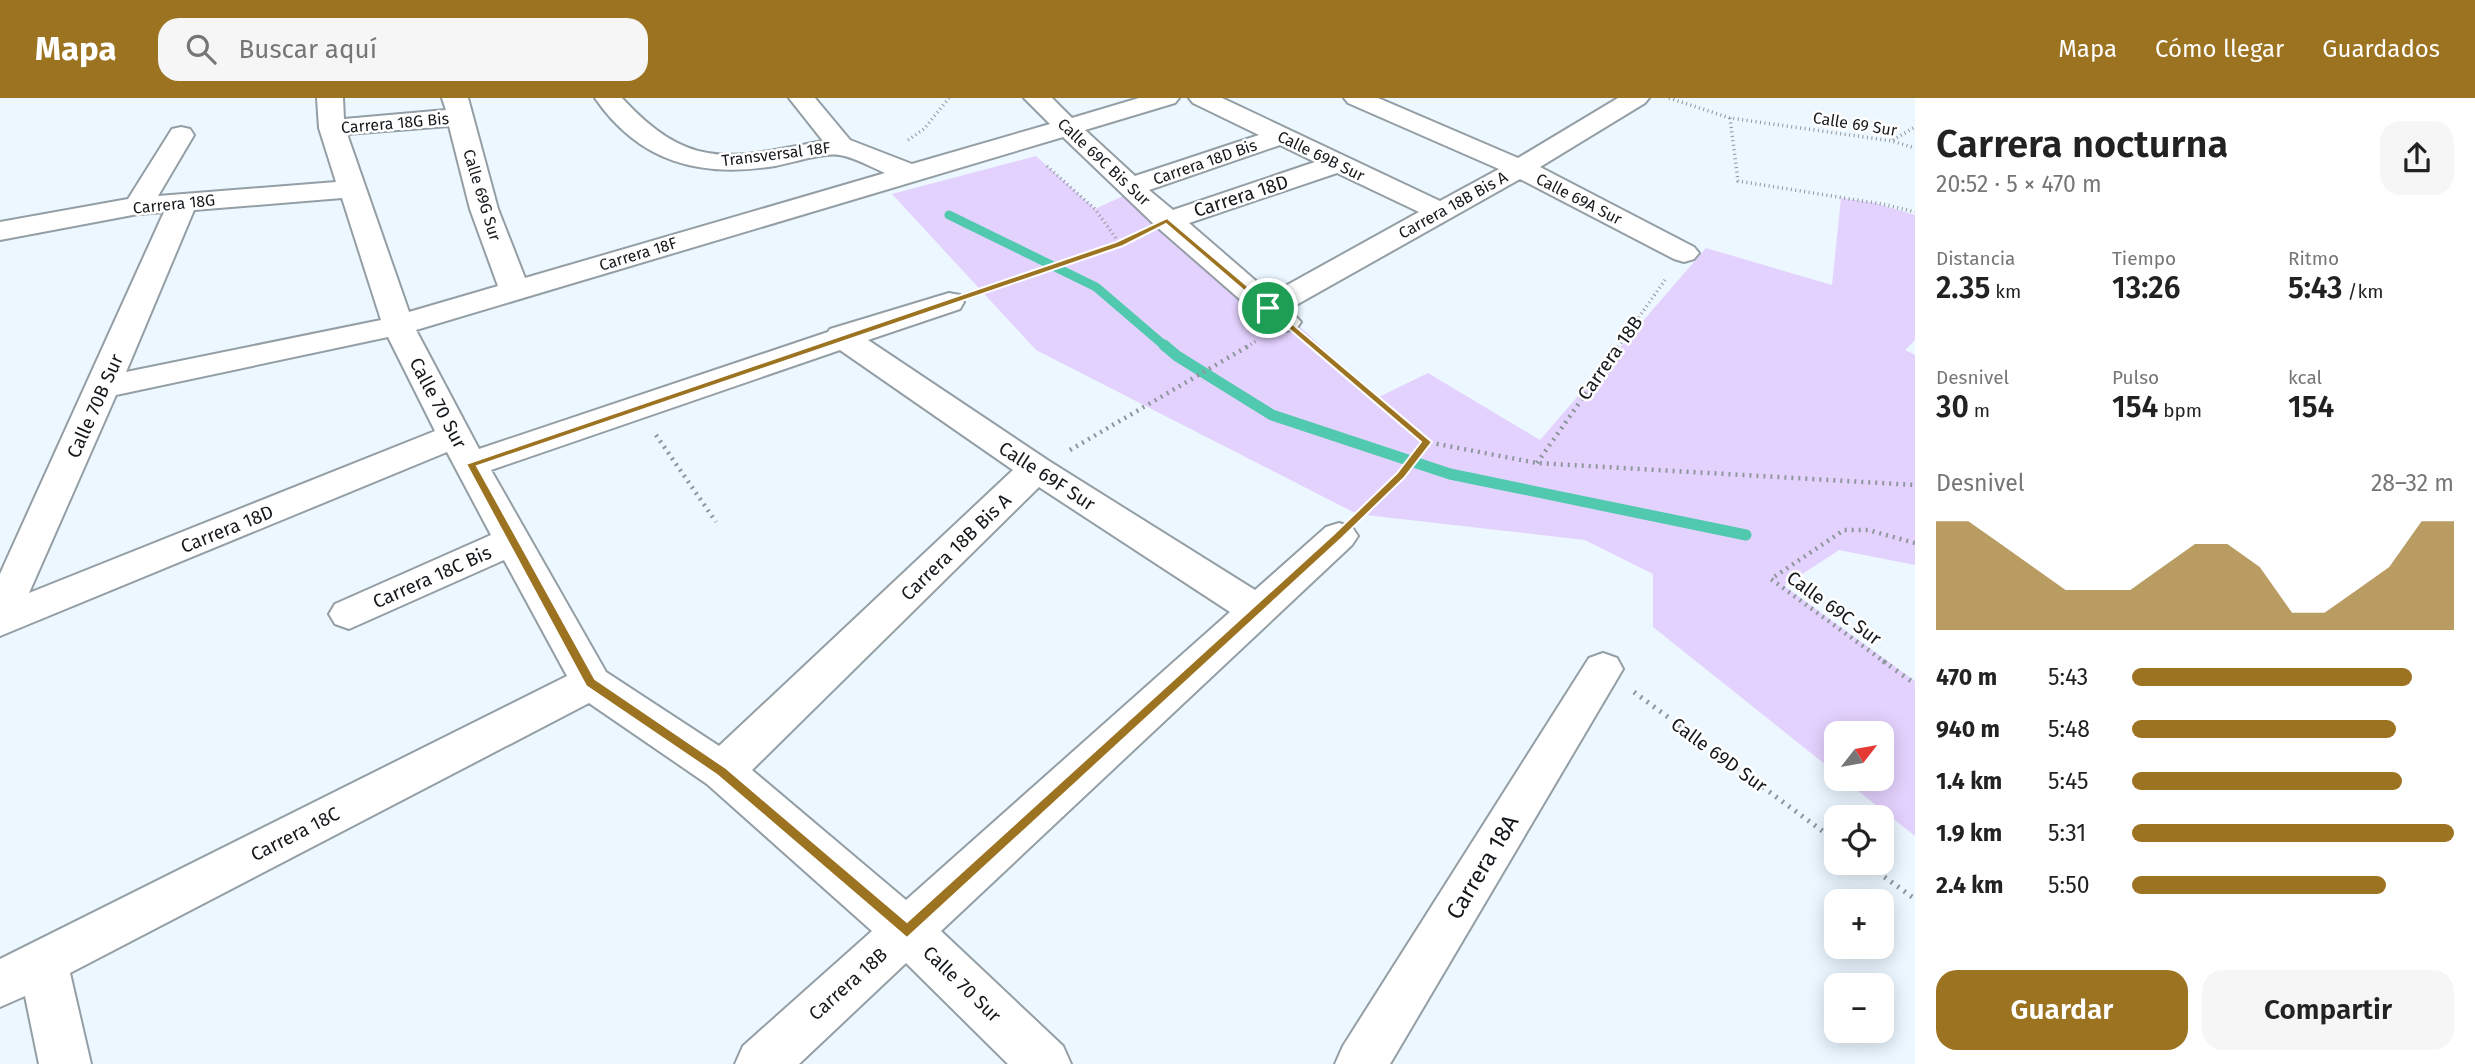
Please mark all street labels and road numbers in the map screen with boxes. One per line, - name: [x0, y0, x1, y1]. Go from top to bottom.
- street label: Calle 69 Sur: [1812, 108, 1899, 140]
- street label: Carrera 18G Bis: [340, 109, 450, 137]
- street label: Calle 69C Bis Sur: [1054, 114, 1155, 210]
- street label: Calle 69B Sur: [1274, 127, 1368, 186]
- street label: Carrera 18D Bis: [1151, 135, 1259, 189]
- street label: Transversal 18F: [720, 138, 832, 170]
- street label: Calle 69G Sur: [459, 147, 505, 244]
- street label: Carrera 18B Bis A: [1395, 167, 1511, 243]
- street label: Calle 69A Sur: [1533, 169, 1626, 229]
- street label: Carrera 18D: [1191, 170, 1291, 222]
- street label: Carrera 18G: [132, 190, 216, 218]
- street label: Carrera 18F: [597, 233, 679, 275]
- street label: Carrera 18B: [1573, 311, 1647, 405]
- street label: Calle 70B Sur: [62, 350, 128, 461]
- street label: Calle 70 Sur: [404, 354, 472, 453]
- street label: Calle 69F Sur: [995, 436, 1100, 516]
- street label: Carrera 18B Bis A: [896, 489, 1016, 605]
- street label: Carrera 18D: [177, 500, 277, 558]
- street label: Carrera 18C Bis: [369, 541, 495, 613]
- street label: Calle 69C Sur: [1782, 566, 1886, 650]
- street label: Calle 69D Sur: [1667, 713, 1772, 798]
- street label: Carrera 18C: [247, 802, 344, 866]
- street label: Carrera 18A: [1440, 809, 1525, 924]
- street label: Calle 70 Sur: [918, 941, 1006, 1027]
- street label: Carrera 18B: [804, 943, 892, 1025]

